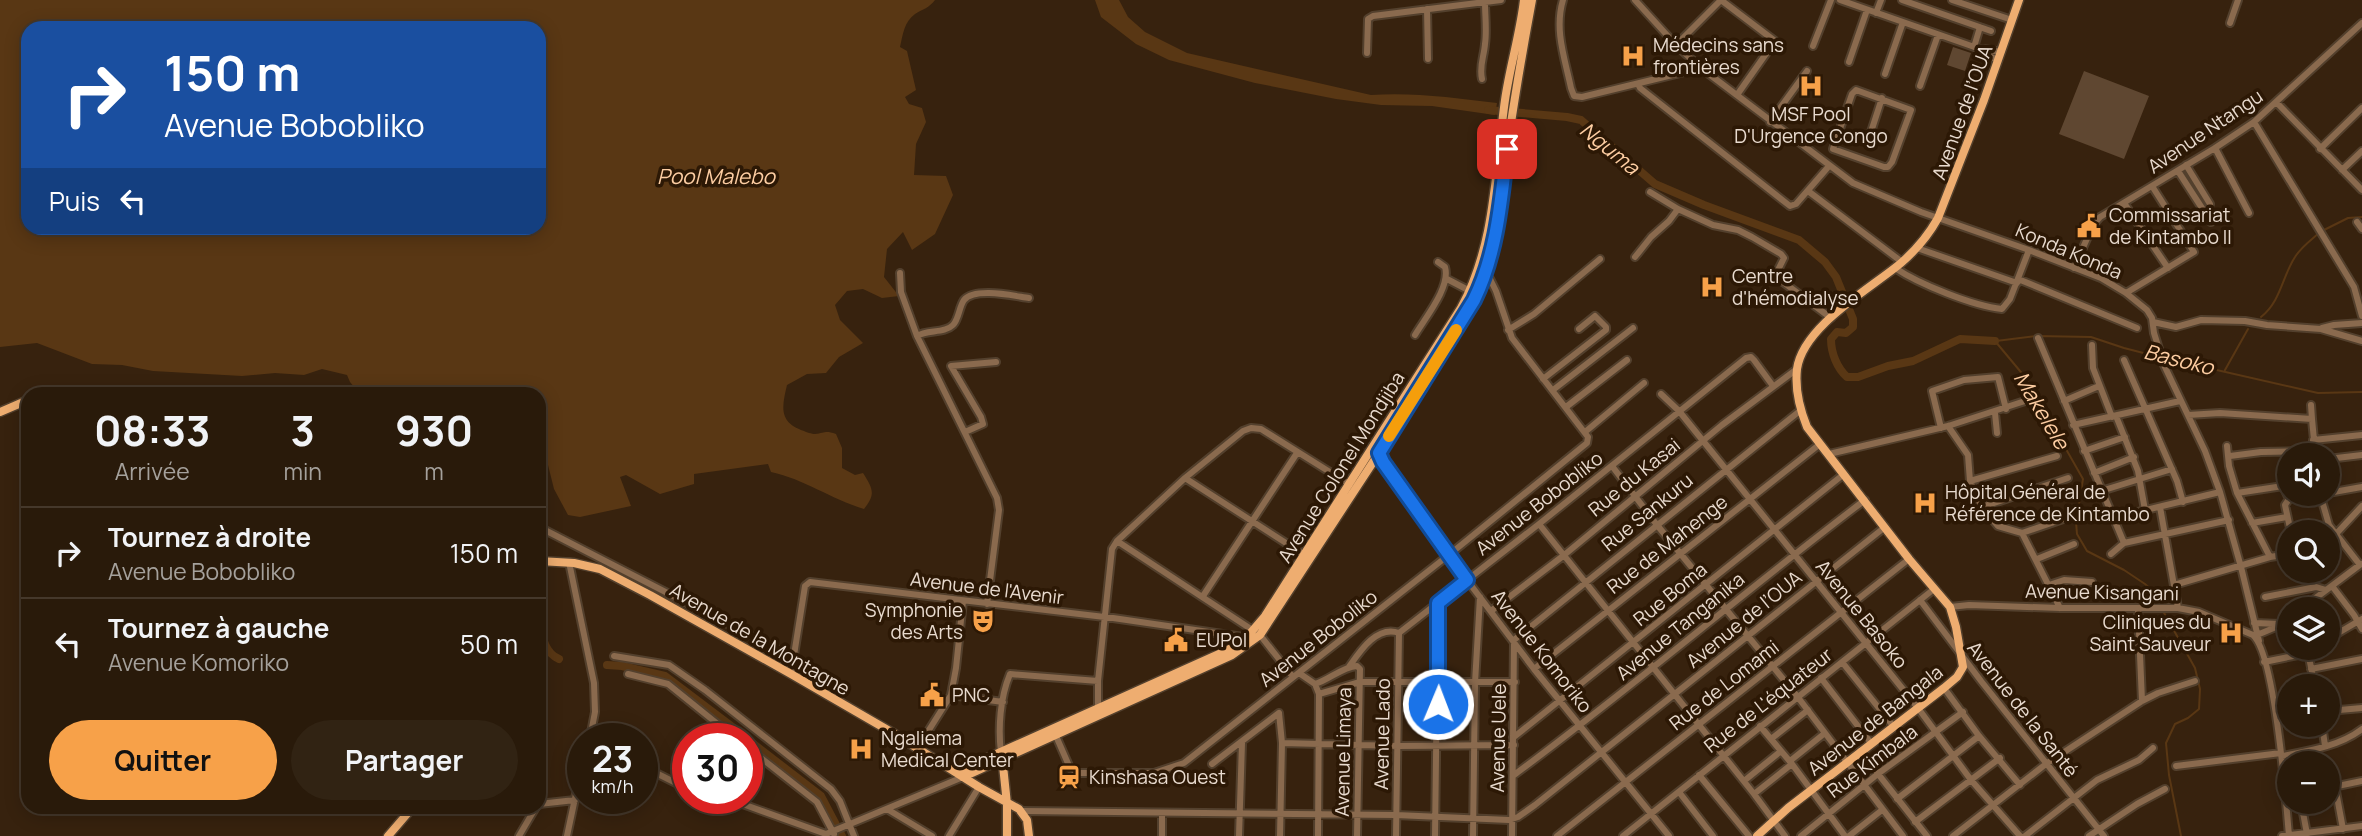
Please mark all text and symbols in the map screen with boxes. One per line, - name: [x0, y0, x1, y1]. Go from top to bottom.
- place label: Médecins sans frontières: [1653, 32, 1784, 80]
- text: 150 m: [164, 39, 300, 106]
- street label: Avenue de l’OUA: [1926, 41, 1998, 183]
- hospital icon: Médecins sans frontières: [1619, 42, 1647, 70]
- icon: right: [49, 49, 140, 140]
- hospital icon: MSF Pool D'Urgence Congo: [1797, 72, 1825, 100]
- street label: Avenue Ntangu: [2142, 83, 2268, 179]
- place label: MSF Pool D'Urgence Congo: [1734, 101, 1888, 149]
- text: Avenue Bobobliko: [164, 103, 425, 147]
- water label: Nguma: [1574, 115, 1647, 181]
- pin: [1477, 119, 1537, 179]
- icon: arrive: [1488, 130, 1526, 168]
- water label: Pool Malebo: [657, 162, 777, 190]
- icon: left: [114, 182, 152, 220]
- text: Puis: [49, 183, 100, 219]
- place label: Commissariat de Kintambo II: [2109, 202, 2232, 250]
- public building icon: Commissariat de Kintambo II: [2075, 212, 2103, 240]
- street label: Konda Konda: [2012, 217, 2126, 285]
- place label: Centre d'hémodialyse: [1732, 263, 1859, 311]
- hospital icon: Centre d'hémodialyse: [1698, 273, 1726, 301]
- water label: Basoko: [2141, 337, 2218, 382]
- water label: Makelele: [2008, 366, 2077, 456]
- street label: Avenue Colonel Mondjiba: [1272, 367, 1410, 567]
- text: 08:33: [94, 401, 211, 459]
- text: 3: [290, 401, 315, 459]
- text: 930: [395, 401, 473, 459]
- street label: Rue du Kasai: [1583, 432, 1685, 522]
- map controls: [2277, 443, 2340, 814]
- button: sound: [2277, 443, 2340, 506]
- street label: Avenue Bobobliko: [1470, 445, 1608, 561]
- text: Arrivée: [115, 455, 190, 487]
- text: min: [283, 455, 322, 487]
- text: m: [424, 455, 444, 487]
- street label: Rue Sankuru: [1596, 467, 1698, 557]
- place label: Hôpital Général de Référence de Kintambo: [1945, 479, 2150, 527]
- street label: Rue de Mahenge: [1601, 489, 1733, 599]
- hospital icon: Hôpital Général de Référence de Kintambo: [1911, 489, 1939, 517]
- text: Tournez à droite: [108, 519, 311, 555]
- button: search: [2277, 520, 2340, 583]
- icon: right: [49, 534, 87, 572]
- text: 150 m: [450, 535, 518, 571]
- street label: Avenue Basoko: [1810, 554, 1914, 674]
- text: Avenue Bobobliko: [108, 555, 295, 587]
- street label: Rue Boma: [1628, 556, 1712, 632]
- street label: Avenue de l’OUA: [1681, 564, 1807, 674]
- street label: Avenue de l'Avenir: [909, 566, 1065, 610]
- street label: Avenue Tanganika: [1610, 566, 1750, 686]
- street label: Avenue de la Montagne: [665, 577, 855, 701]
- street label: Avenue Kisangani: [2025, 578, 2179, 606]
- street label: Avenue Boboliko: [1253, 584, 1383, 692]
- street label: Avenue Komoriko: [1486, 584, 1598, 718]
- place label: Symphonie des Arts: [865, 597, 963, 645]
- button: layers: [2277, 597, 2340, 660]
- theatre icon: Symphonie des Arts: [969, 607, 997, 635]
- place label: Cliniques du Saint Sauveur: [2090, 609, 2211, 657]
- text: Tournez à gauche: [108, 610, 329, 646]
- hospital icon: Cliniques du Saint Sauveur: [2217, 619, 2245, 647]
- icon: left: [49, 625, 87, 663]
- text: 50 m: [460, 626, 518, 662]
- public building icon: EUPol: [1162, 626, 1190, 654]
- place label: EUPol: [1196, 627, 1247, 653]
- street label: Rue de Lomami: [1664, 634, 1784, 736]
- street label: Avenue de la Santé: [1962, 636, 2084, 782]
- street label: Rue de L'équateur: [1698, 641, 1838, 758]
- text: Avenue Komoriko: [108, 646, 289, 678]
- street label: Avenue de Bangala: [1802, 659, 1948, 781]
- position arrow: [1401, 667, 1475, 741]
- button: +: [2277, 674, 2340, 737]
- street label: Avenue Lado: [1368, 678, 1396, 790]
- public building icon: PNC: [918, 681, 946, 709]
- place label: PNC: [952, 682, 990, 708]
- street label: Avenue Uele: [1484, 683, 1512, 793]
- street label: Avenue Limaya: [1329, 687, 1357, 817]
- street label: Rue Kimbala: [1822, 718, 1922, 804]
- button: Quitter: [49, 720, 277, 800]
- button: Partager: [291, 720, 518, 800]
- speed limit sign: 30: [672, 723, 763, 814]
- place label: Ngaliema Medical Center: [881, 725, 1014, 773]
- text: 23: [592, 735, 633, 783]
- hospital icon: Ngaliema Medical Center: [847, 735, 875, 763]
- button: −: [2277, 751, 2340, 814]
- station icon: Kinshasa Ouest: [1055, 763, 1083, 791]
- place label: Kinshasa Ouest: [1089, 764, 1226, 790]
- text: km/h: [592, 774, 633, 798]

